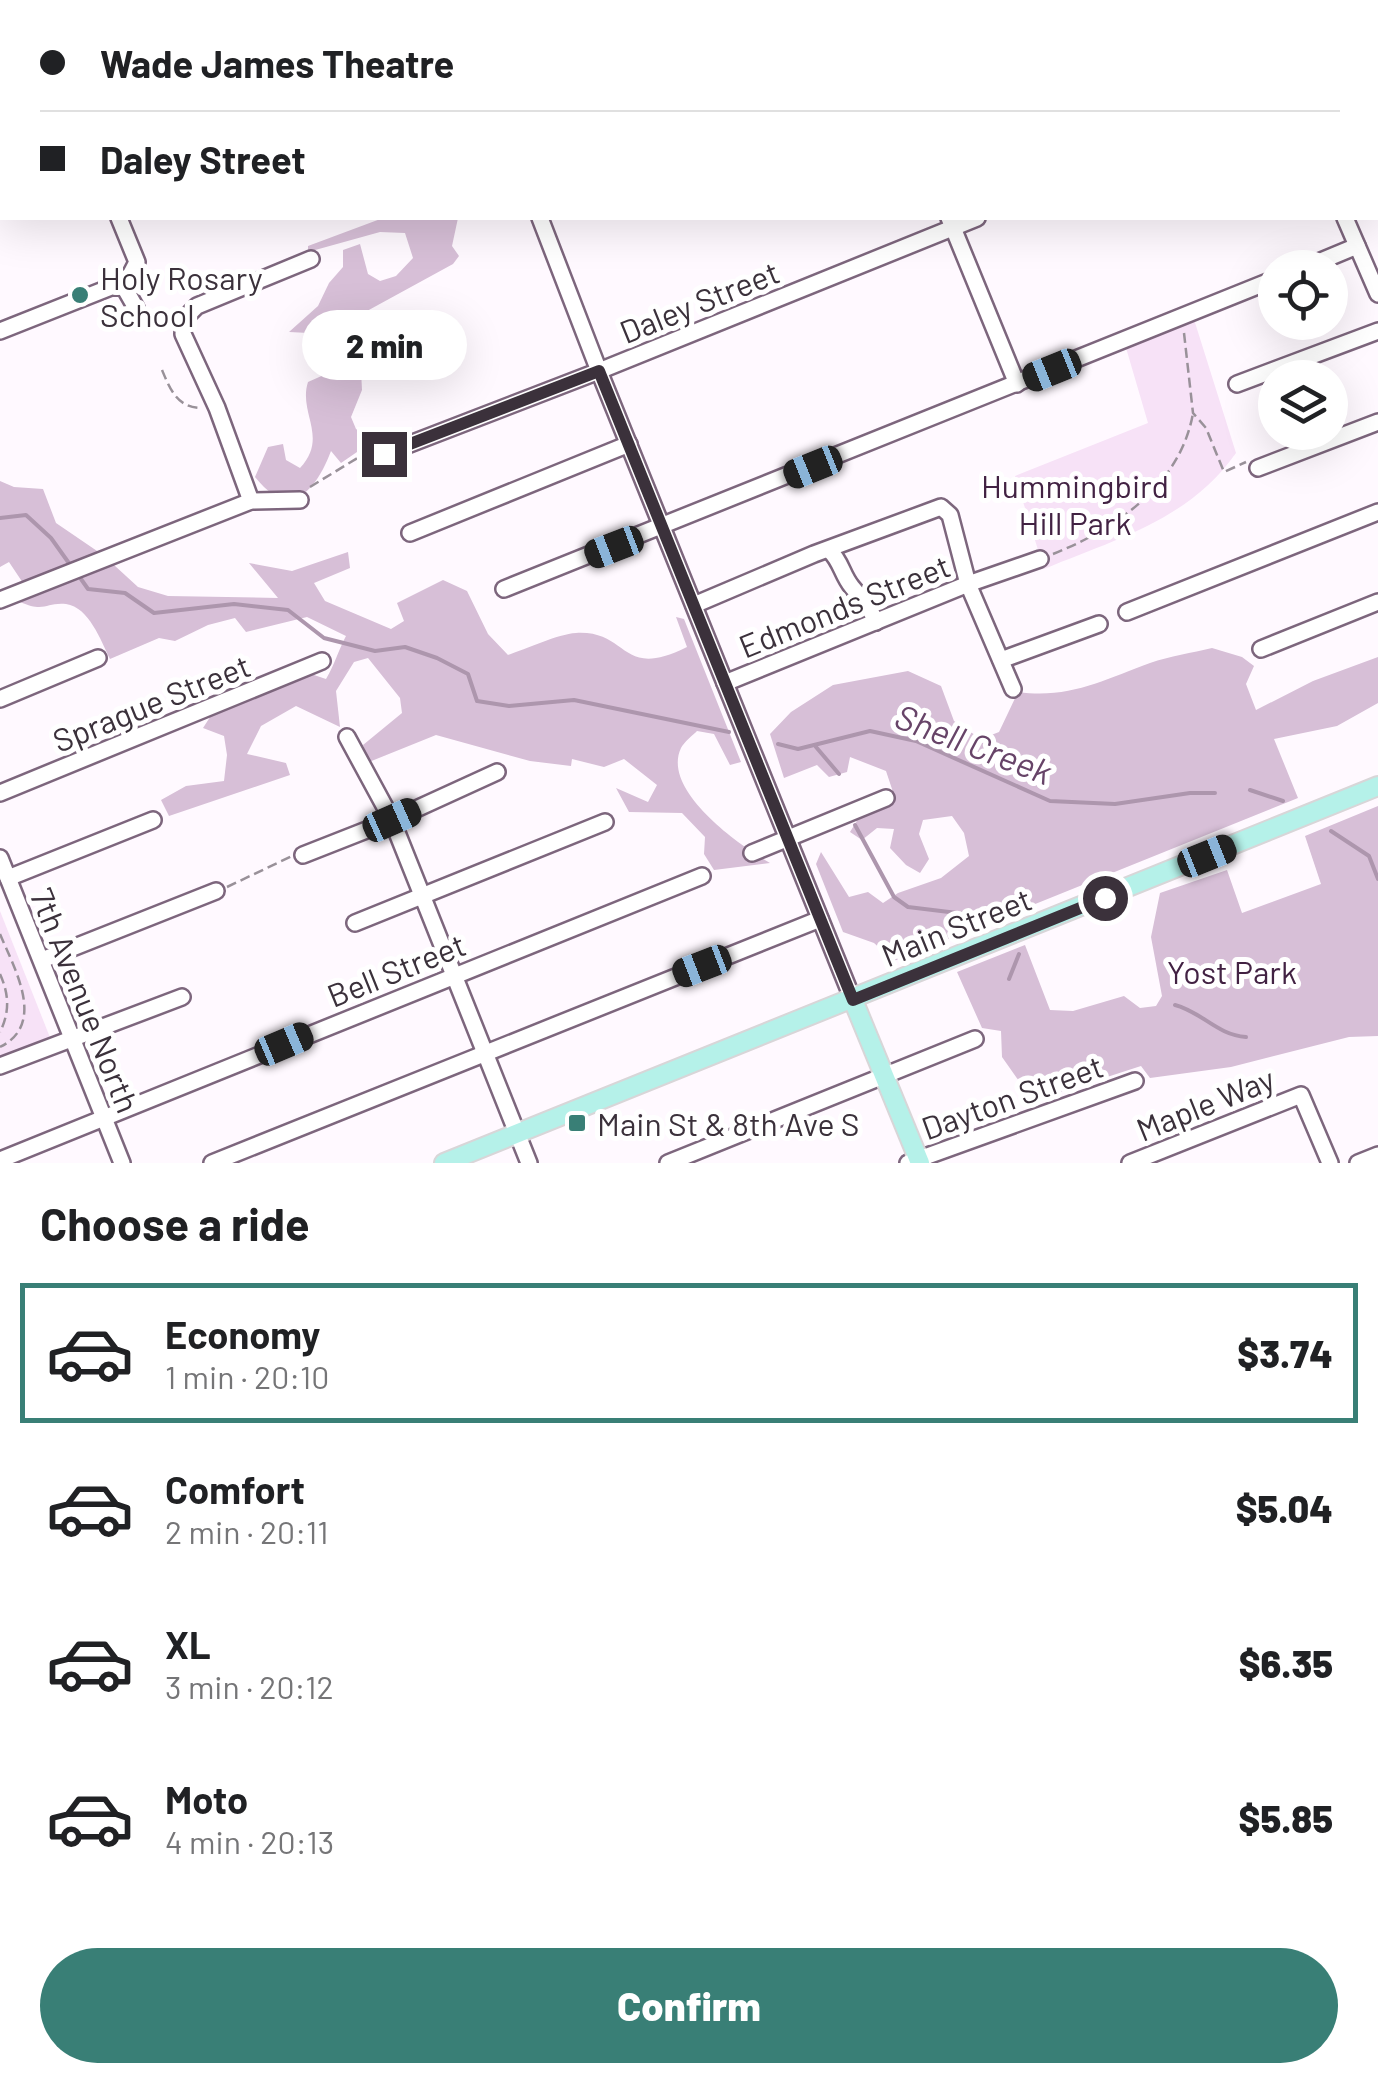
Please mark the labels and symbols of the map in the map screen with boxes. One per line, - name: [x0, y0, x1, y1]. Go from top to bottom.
- street label: Daley Street: [614, 252, 784, 350]
- place label: Holy Rosary School: [100, 258, 263, 333]
- marker: Holy Rosary School: [69, 284, 91, 306]
- callout: 2 min: [302, 309, 466, 379]
- car: [1019, 345, 1085, 395]
- route end: [362, 432, 407, 477]
- car: [780, 442, 846, 492]
- park label: Hummingbird Hill Park: [981, 466, 1169, 541]
- car: [581, 522, 647, 572]
- street label: Edmonds Street: [733, 545, 955, 665]
- street label: Sprague Street: [47, 645, 255, 759]
- water label: Shell Creek: [890, 694, 1058, 792]
- car: [358, 794, 426, 846]
- car: [1174, 831, 1240, 881]
- route start: [1083, 876, 1128, 921]
- street label: Main Street: [875, 879, 1037, 973]
- street label: 7th Avenue North: [24, 882, 148, 1118]
- street label: Bell Street: [321, 924, 471, 1014]
- car: [669, 941, 735, 991]
- park label: Yost Park: [1167, 952, 1297, 990]
- car: [251, 1018, 317, 1070]
- street label: Dayton Street: [916, 1046, 1108, 1146]
- street label: Maple Way: [1131, 1058, 1280, 1148]
- place label: Main St & 8th Ave S: [597, 1104, 860, 1142]
- marker: Main St & 8th Ave S: [566, 1112, 588, 1134]

